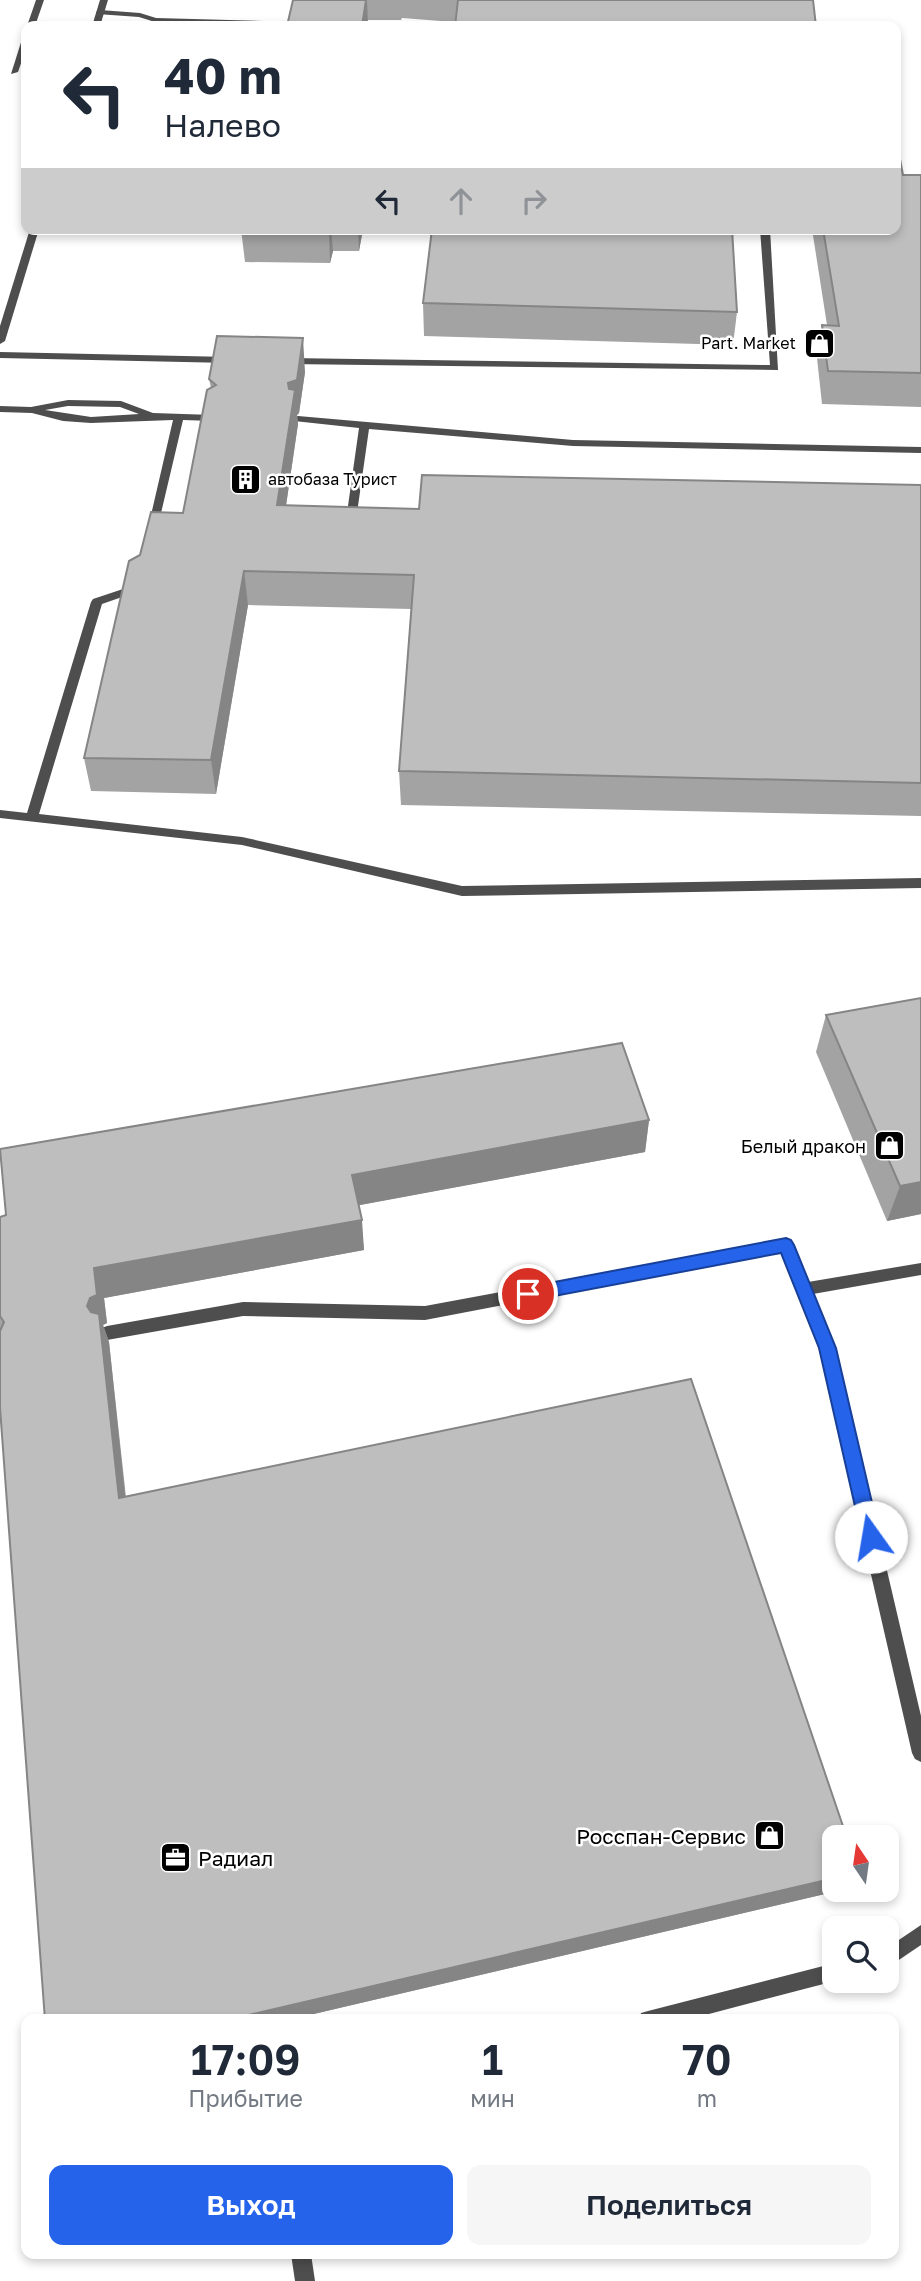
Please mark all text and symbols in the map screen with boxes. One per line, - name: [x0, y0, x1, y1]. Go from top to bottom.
- text: 40 m: [164, 46, 282, 105]
- icon: left: [49, 49, 140, 140]
- text: Налево: [164, 106, 281, 144]
- icon: left: [369, 182, 407, 220]
- icon: ahead: [442, 182, 480, 220]
- icon: right: [515, 182, 553, 220]
- shop icon: Part. Market: [802, 326, 836, 360]
- place label: Part. Market: [701, 333, 796, 353]
- building icon: автобаза Турист: [228, 462, 262, 496]
- place label: автобаза Турист: [268, 469, 397, 489]
- shop icon: Белый дракон: [872, 1129, 906, 1163]
- place label: Белый дракон: [741, 1135, 866, 1157]
- pin: [498, 1264, 558, 1324]
- icon: arrive: [509, 1275, 547, 1313]
- position arrow: [834, 1500, 908, 1574]
- shop icon: Росспан-Сервис: [752, 1819, 786, 1853]
- place label: Росспан-Сервис: [576, 1823, 746, 1849]
- north arrow: [822, 1825, 900, 1902]
- map controls: [822, 1825, 899, 1993]
- office icon: Радиал: [158, 1841, 192, 1875]
- place label: Радиал: [198, 1845, 273, 1871]
- button: search: [822, 1916, 899, 1993]
- text: 17:09: [191, 2034, 301, 2084]
- text: 1: [482, 2034, 503, 2084]
- text: 70: [682, 2034, 732, 2084]
- text: Прибытие: [188, 2084, 303, 2112]
- text: мин: [470, 2084, 515, 2112]
- text: m: [697, 2084, 717, 2112]
- button: Выход: [49, 2165, 453, 2245]
- button: Поделиться: [467, 2165, 871, 2245]

